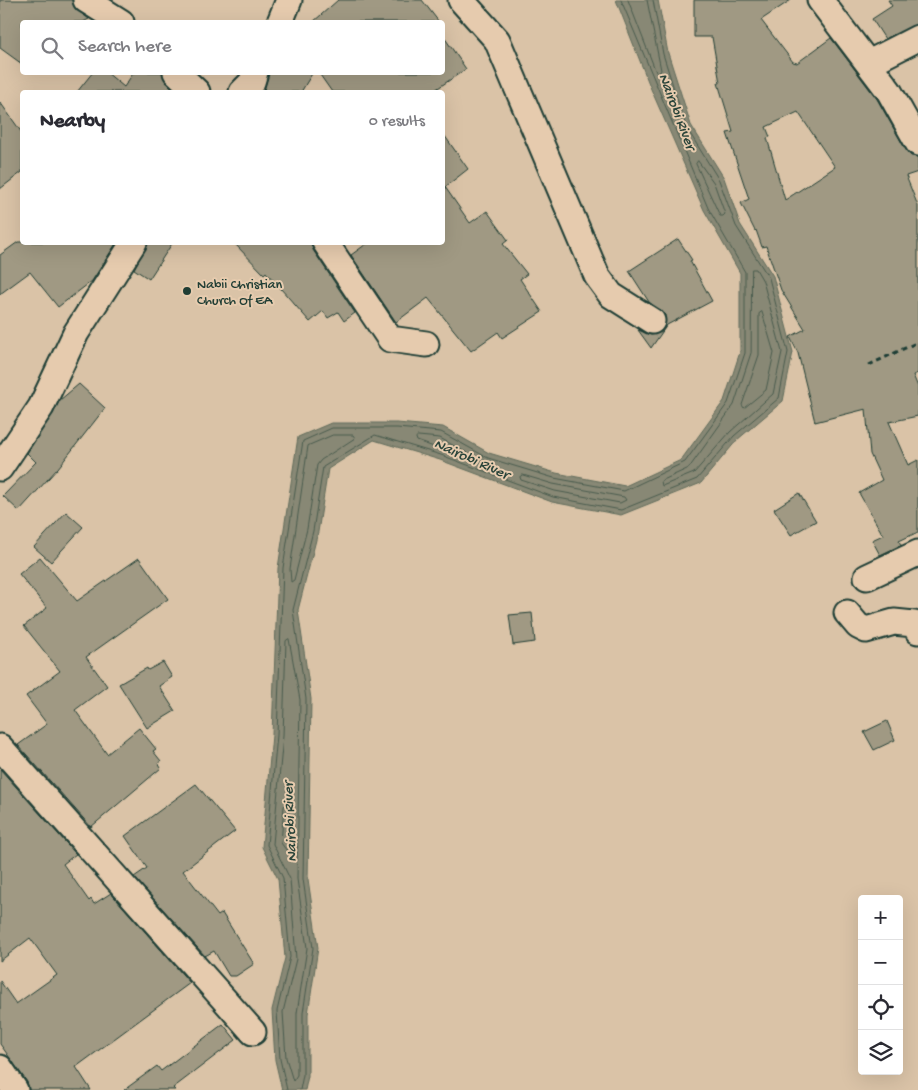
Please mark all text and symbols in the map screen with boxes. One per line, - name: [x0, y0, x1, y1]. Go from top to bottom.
- search box: [20, 20, 445, 75]
- icon: search: [38, 34, 66, 62]
- text: Search here: [78, 36, 172, 59]
- water label: Nairobi River: [653, 71, 700, 155]
- text: Nearby: [40, 110, 105, 135]
- text: 0 results: [369, 113, 425, 132]
- place label: Nabii Christian Church Of EA: [197, 277, 282, 310]
- marker: Nabii Christian Church Of EA: [181, 285, 193, 297]
- water label: Nairobi River: [431, 435, 514, 485]
- water label: Nairobi River: [280, 779, 302, 862]
- map controls: [858, 895, 903, 1075]
- button: +: [858, 895, 903, 940]
- button: −: [858, 940, 903, 985]
- button: locate: [858, 985, 903, 1030]
- button: layers: [858, 1030, 903, 1075]

